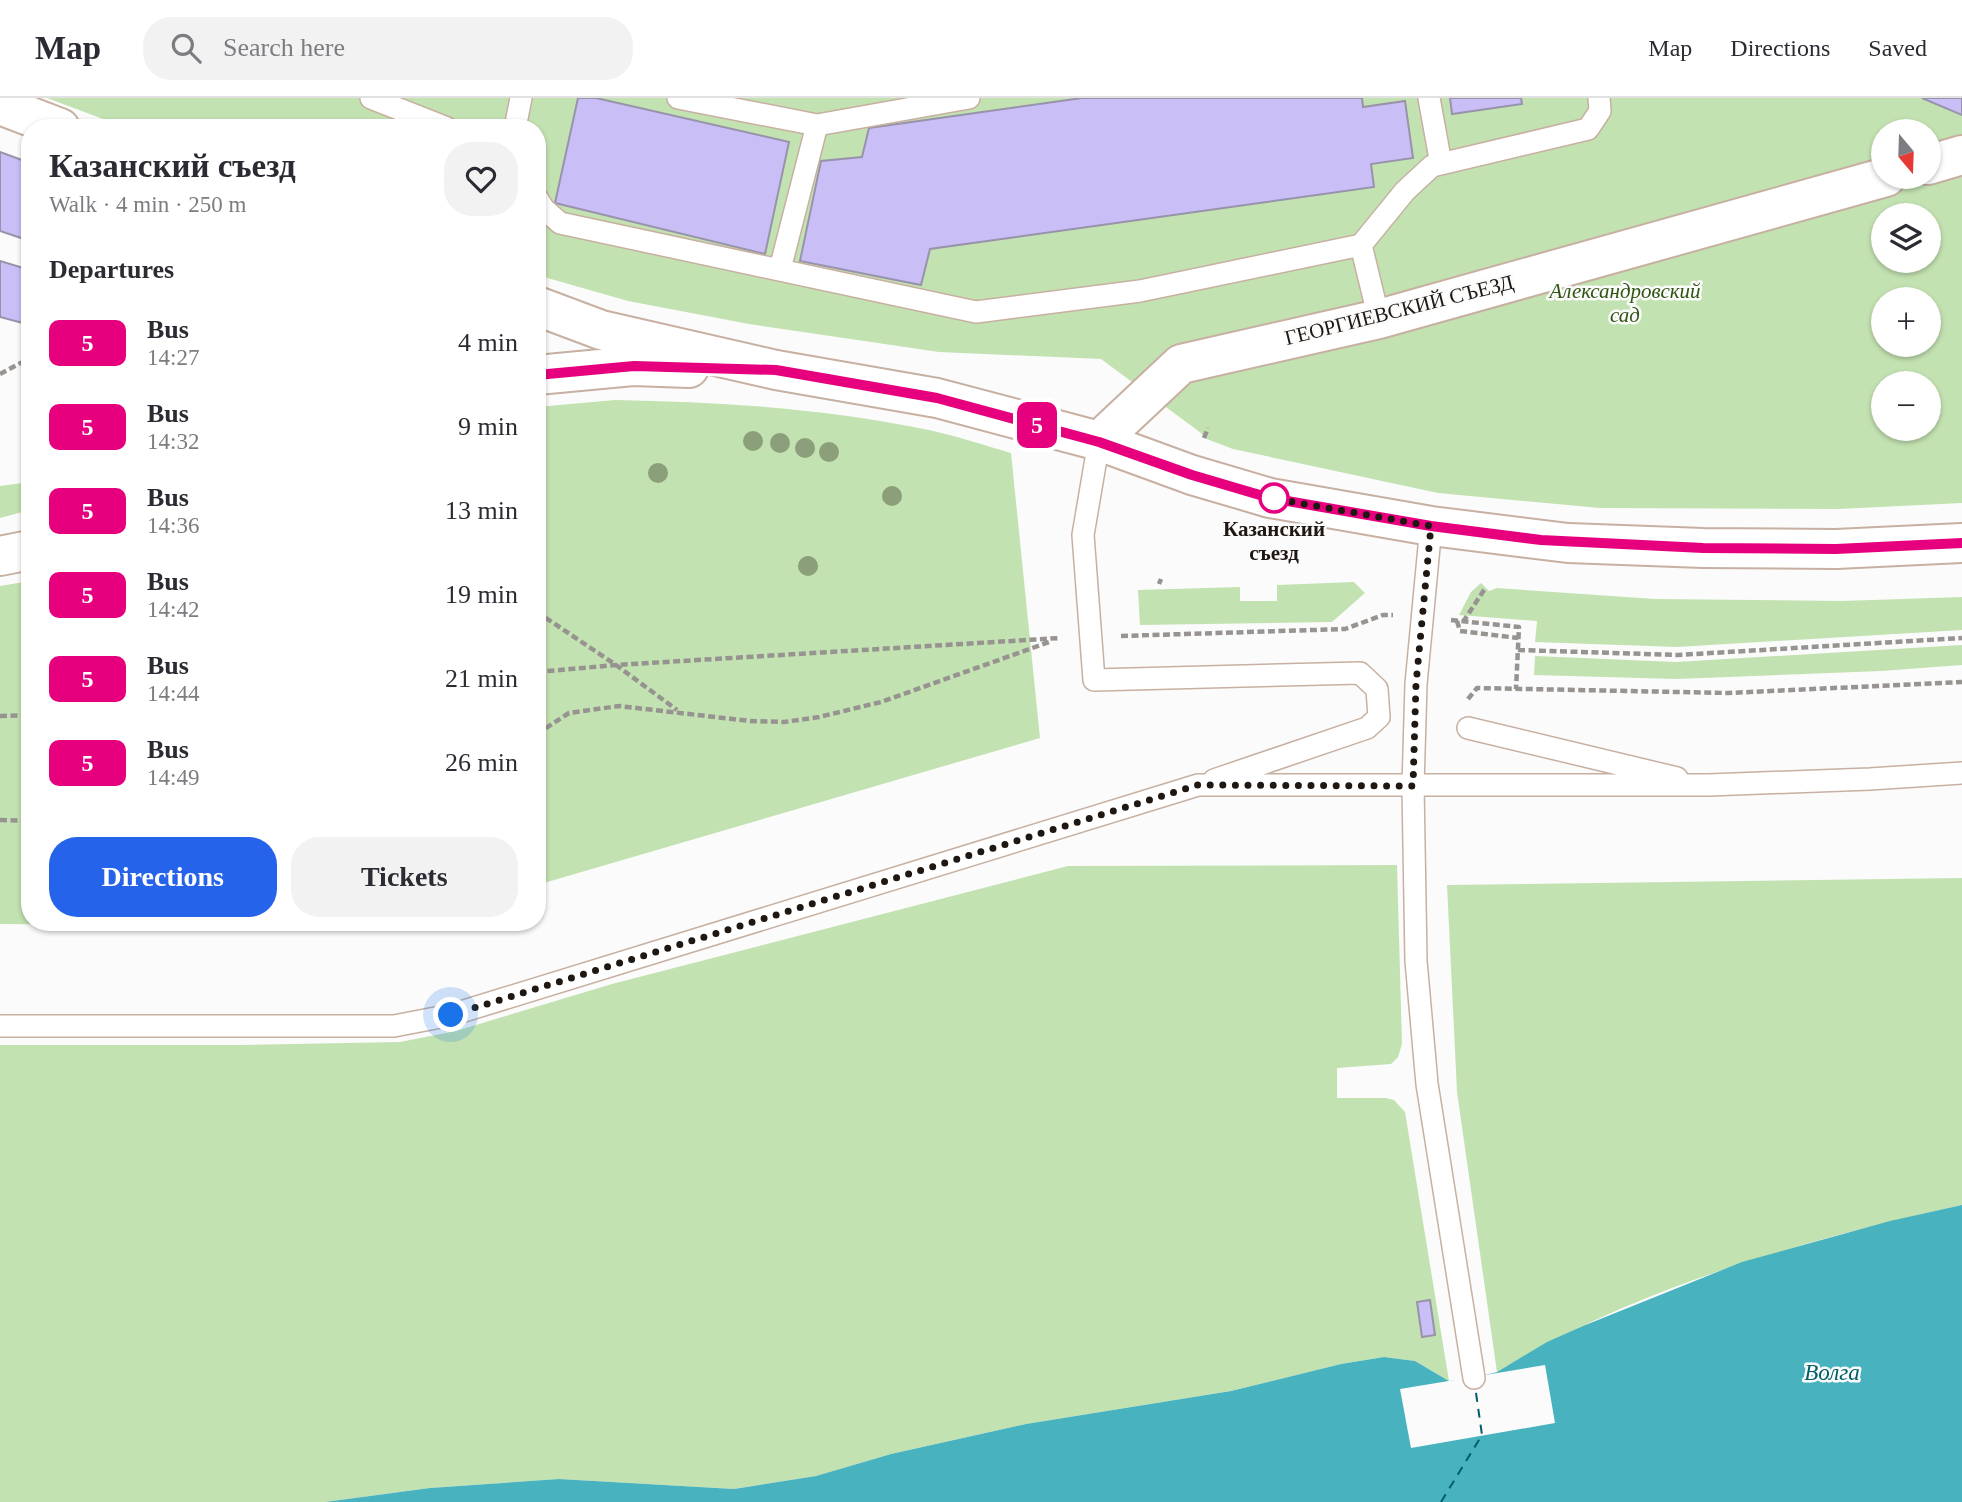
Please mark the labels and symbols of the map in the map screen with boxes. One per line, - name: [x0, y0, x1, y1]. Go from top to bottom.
- north arrow: [1871, 119, 1941, 189]
- street label: ГЕОРГИЕВСКИЙ СЪЕЗД: [1282, 270, 1516, 350]
- park label: Александровский сад: [1547, 279, 1701, 327]
- line badge: 5: [1014, 402, 1060, 448]
- marker: Казанский съезд: [1259, 483, 1289, 513]
- place label: Казанский съезд: [1223, 517, 1325, 565]
- your location: [433, 997, 468, 1032]
- water label: Волга: [1804, 1360, 1860, 1385]

